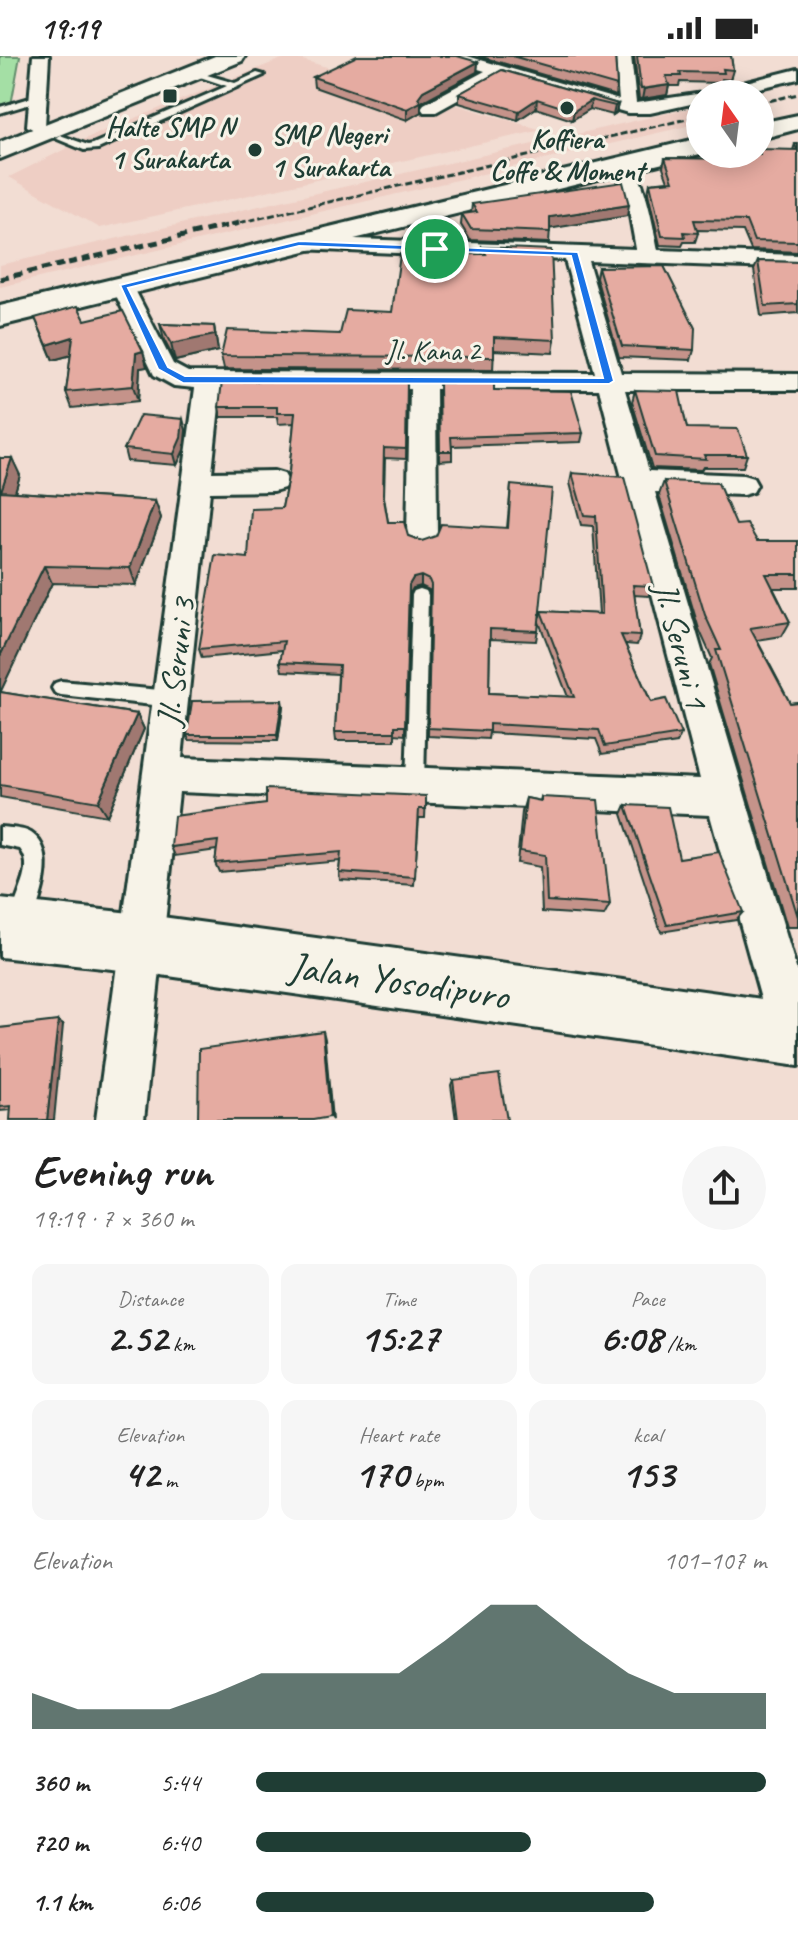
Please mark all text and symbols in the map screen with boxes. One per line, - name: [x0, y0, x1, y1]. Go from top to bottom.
- text: 19:19: [40, 9, 99, 47]
- north arrow: [686, 80, 774, 168]
- map controls: [686, 80, 774, 168]
- marker: Halte SMP N 1 Surakarta: [161, 87, 179, 105]
- marker: Koffiera Coffe & Moment: [558, 99, 576, 117]
- place label: Halte SMP N 1 Surakarta: [106, 109, 239, 176]
- place label: SMP Negeri 1 Surakarta: [271, 117, 392, 184]
- place label: Koffiera Coffe & Moment: [490, 121, 649, 188]
- marker: SMP Negeri 1 Surakarta: [246, 141, 264, 159]
- pin: [401, 215, 469, 283]
- icon: arrive: [413, 227, 457, 271]
- street label: Jl. Kana 2: [384, 333, 483, 368]
- street label: Jl. Seruni 1: [644, 575, 719, 714]
- street label: Jl. Seruni 3: [146, 593, 205, 731]
- street label: Jalan Yosodipuro: [284, 941, 514, 1021]
- text: Evening run: [32, 1144, 212, 1199]
- button: share: [682, 1146, 766, 1230]
- text: 19:19 · 7 × 360 m: [32, 1202, 193, 1235]
- text: Distance: [118, 1285, 183, 1313]
- text: Time: [382, 1285, 416, 1313]
- text: Pace: [631, 1285, 665, 1313]
- text: 2.52: [106, 1313, 168, 1363]
- text: 15:27: [359, 1313, 439, 1363]
- text: 6:08: [599, 1313, 662, 1363]
- text: km: [168, 1330, 194, 1358]
- text: /km: [662, 1330, 696, 1358]
- text: Elevation: [116, 1421, 184, 1449]
- text: Heart rate: [359, 1421, 439, 1449]
- text: kcal: [633, 1421, 662, 1449]
- text: 42: [124, 1449, 160, 1499]
- text: 170: [354, 1449, 408, 1499]
- text: 153: [621, 1449, 674, 1499]
- text: m: [160, 1466, 177, 1494]
- text: bpm: [408, 1466, 444, 1494]
- text: Elevation: [32, 1544, 112, 1577]
- text: 101–107 m: [663, 1544, 766, 1577]
- text: 360 m: [32, 1766, 89, 1799]
- text: 5:44: [160, 1766, 200, 1799]
- text: 720 m: [32, 1826, 88, 1859]
- text: 6:40: [160, 1826, 200, 1859]
- text: 1.1 km: [32, 1886, 92, 1919]
- text: 6:06: [160, 1886, 200, 1919]

